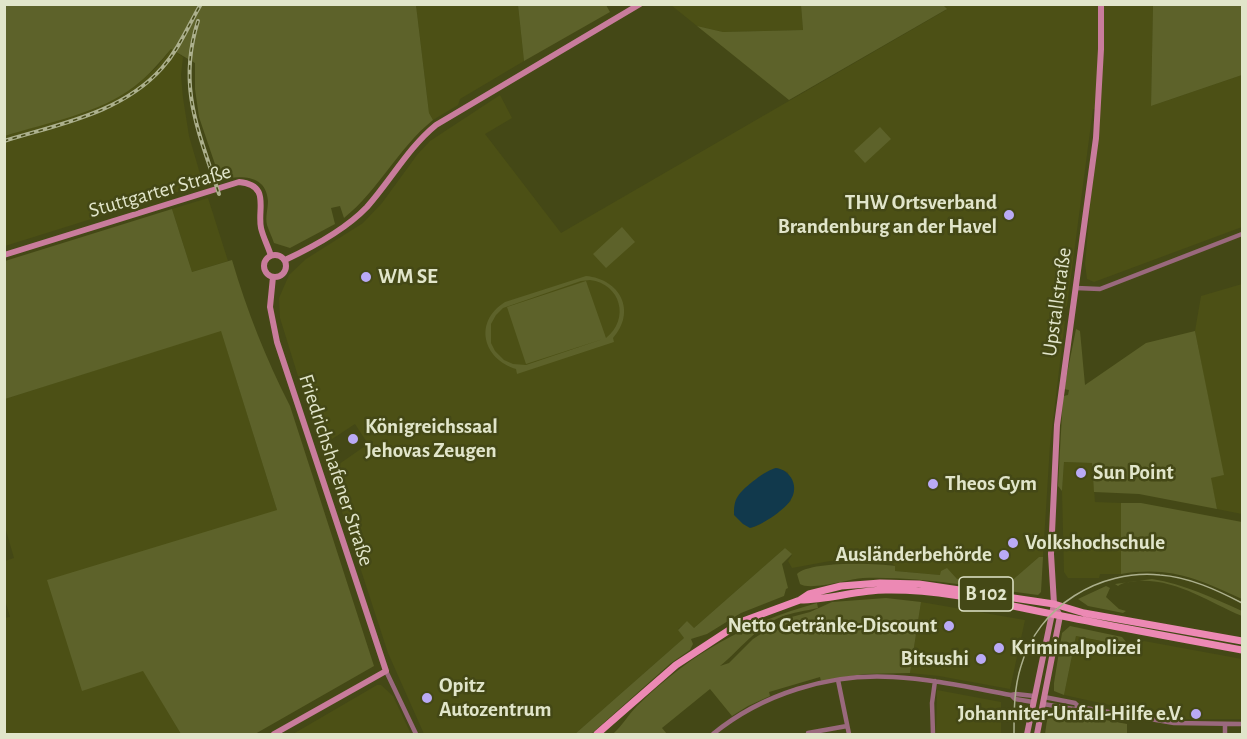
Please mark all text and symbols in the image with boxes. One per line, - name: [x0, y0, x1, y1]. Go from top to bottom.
- street label: Stuttgarter Straße: [86, 159, 234, 223]
- place label: THW Ortsverband Brandenburg an der Havel: [778, 190, 997, 240]
- marker: THW Ortsverband Brandenburg an der Havel: [1002, 208, 1016, 222]
- street label: Upstallstraße: [1037, 246, 1077, 358]
- place label: WM SE: [378, 264, 438, 290]
- marker: WM SE: [359, 270, 373, 284]
- street label: Friedrichshafener Straße: [293, 371, 379, 569]
- place label: Königreichssaal Jehovas Zeugen: [365, 414, 498, 464]
- marker: Königreichssaal Jehovas Zeugen: [346, 432, 360, 446]
- place label: Sun Point: [1093, 460, 1174, 486]
- marker: Sun Point: [1074, 466, 1088, 480]
- place label: Theos Gym: [945, 471, 1037, 497]
- marker: Theos Gym: [926, 477, 940, 491]
- place label: Volkshochschule: [1025, 530, 1165, 556]
- marker: Volkshochschule: [1006, 536, 1020, 550]
- place label: Ausländerbehörde: [836, 542, 992, 568]
- marker: Ausländerbehörde: [997, 548, 1011, 562]
- road number: B 102: [959, 577, 1013, 611]
- place label: Netto Getränke-Discount: [727, 613, 937, 639]
- marker: Netto Getränke-Discount: [942, 619, 956, 633]
- place label: Kriminalpolizei: [1011, 635, 1141, 661]
- marker: Kriminalpolizei: [992, 641, 1006, 655]
- place label: Bitsushi: [900, 646, 969, 672]
- marker: Bitsushi: [974, 652, 988, 666]
- place label: Opitz Autozentrum: [439, 673, 551, 723]
- marker: Opitz Autozentrum: [420, 691, 434, 705]
- place label: Johanniter-Unfall-Hilfe e.V.: [958, 701, 1184, 727]
- marker: Johanniter-Unfall-Hilfe e.V.: [1189, 707, 1203, 721]

